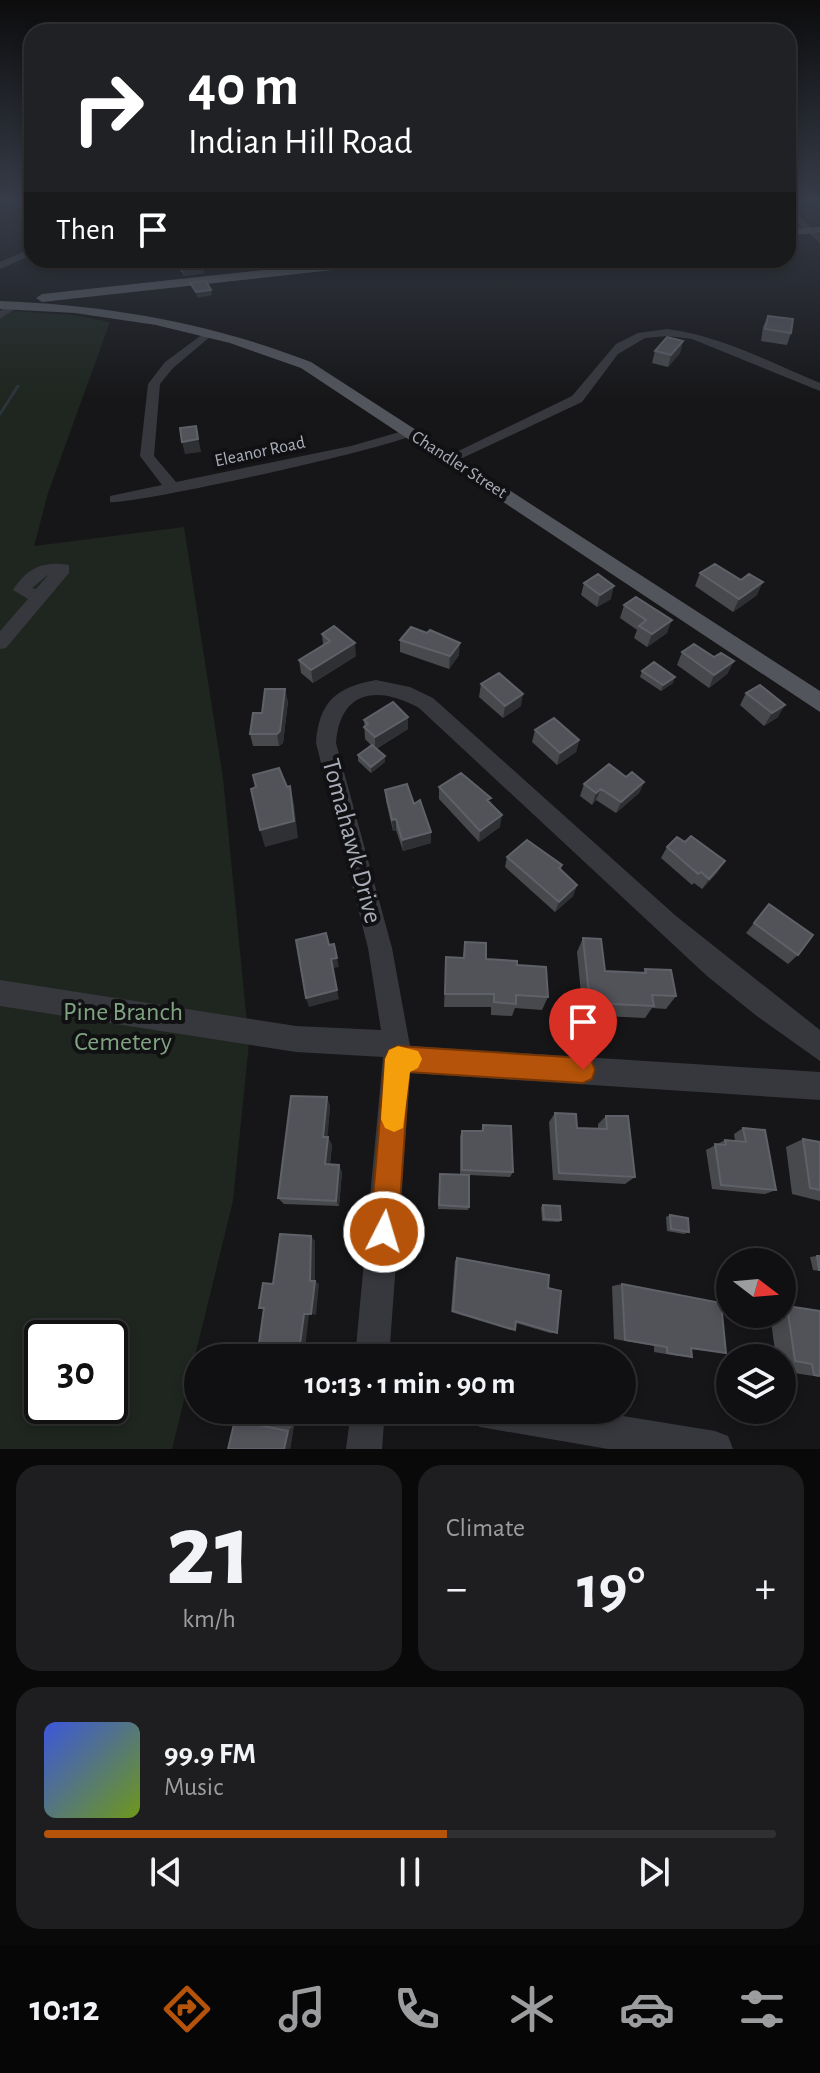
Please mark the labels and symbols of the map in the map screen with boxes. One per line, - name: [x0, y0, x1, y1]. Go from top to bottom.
- street label: Chandler Street: [408, 428, 510, 502]
- street label: Eleanor Road: [213, 434, 307, 470]
- street label: Tomahawk Drive: [318, 756, 386, 926]
- pin: [549, 988, 617, 1070]
- park label: Pine Branch Cemetery: [63, 999, 183, 1055]
- position arrow: [342, 1190, 426, 1274]
- north arrow: [716, 1248, 796, 1328]
- speed limit sign: 30: [24, 1320, 128, 1424]

